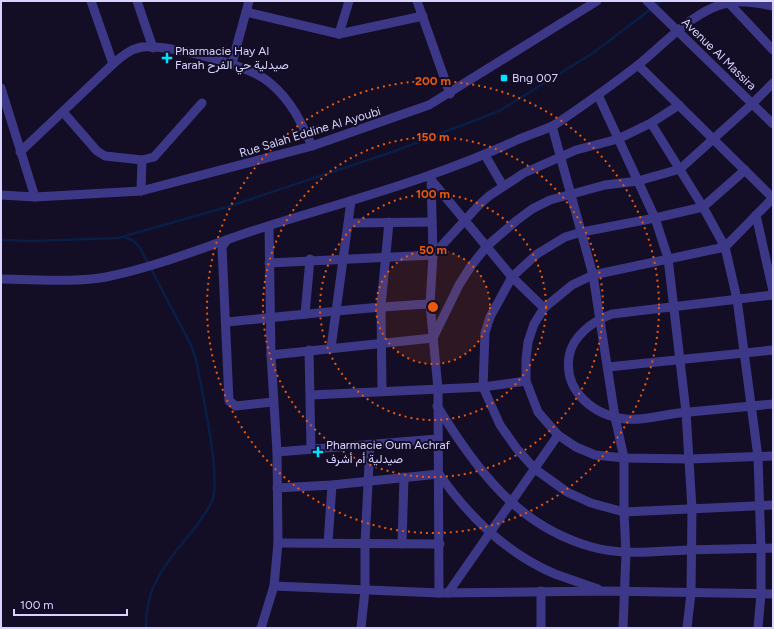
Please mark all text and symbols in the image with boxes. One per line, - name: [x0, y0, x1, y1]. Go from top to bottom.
- street label: Avenue Al Massira: [679, 15, 759, 93]
- place label: Pharmacie Hay Al Farah صيدلية حي الفرح: [175, 44, 289, 75]
- marker: Pharmacie Hay Al Farah صيدلية حي الفرح: [162, 53, 172, 63]
- place label: Bng 007: [512, 71, 558, 85]
- marker: Bng 007: [499, 73, 509, 83]
- text: 200 m: [415, 74, 451, 88]
- street label: Rue Salah Eddine Al Ayoubi: [238, 104, 382, 160]
- text: 150 m: [416, 130, 450, 144]
- text: 100 m: [416, 187, 450, 201]
- text: 50 m: [419, 243, 447, 257]
- centre of rings: [426, 300, 440, 314]
- place label: Pharmacie Oum Achraf صيدلية أم أشرف: [326, 438, 451, 467]
- marker: Pharmacie Oum Achraf صيدلية أم أشرف: [313, 447, 323, 457]
- scale bar: [14, 591, 127, 617]
- text: 100 m: [20, 598, 54, 612]

